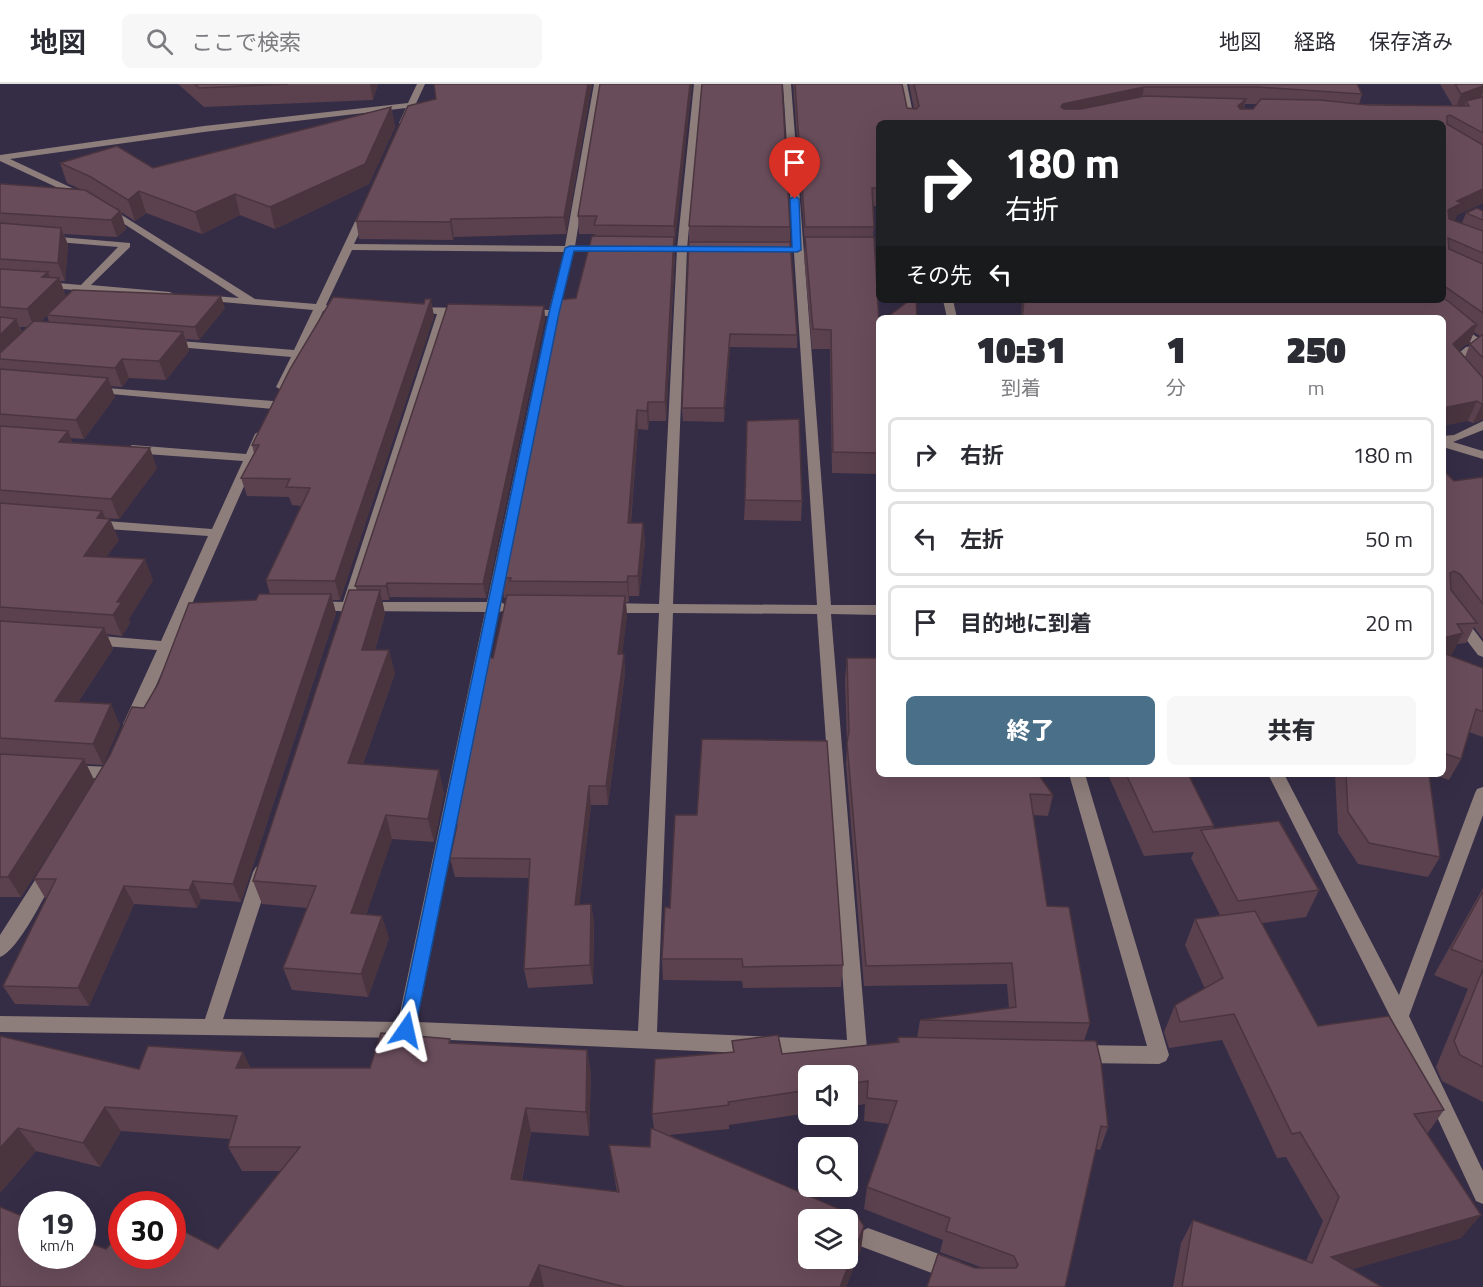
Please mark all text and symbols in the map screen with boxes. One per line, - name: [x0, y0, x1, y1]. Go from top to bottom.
- search box: [122, 14, 542, 68]
- text: 地図: [30, 20, 86, 63]
- icon: search: [143, 25, 176, 58]
- text: ここで検索: [191, 25, 301, 59]
- text: 地図: [1219, 25, 1261, 57]
- text: 経路: [1294, 25, 1336, 57]
- text: 保存済み: [1369, 25, 1453, 57]
- text: 180 m: [1005, 130, 1120, 194]
- pin: [769, 137, 820, 199]
- icon: right: [906, 144, 984, 222]
- icon: arrive: [778, 146, 811, 179]
- text: 右折: [1005, 188, 1059, 229]
- text: その先: [906, 258, 972, 292]
- icon: left: [984, 258, 1017, 291]
- text: 10:31: [976, 322, 1066, 377]
- text: 1: [1166, 322, 1186, 377]
- text: 250: [1286, 322, 1346, 377]
- text: 到着: [1001, 372, 1041, 403]
- text: 分: [1166, 372, 1186, 403]
- text: m: [1308, 372, 1324, 403]
- icon: right: [909, 438, 942, 471]
- text: 右折: [960, 438, 1004, 472]
- text: 180 m: [1353, 438, 1413, 472]
- icon: left: [909, 522, 942, 555]
- text: 左折: [960, 522, 1004, 556]
- text: 50 m: [1365, 522, 1413, 556]
- icon: arrive: [909, 606, 942, 639]
- text: 目的地に到着: [960, 606, 1092, 640]
- text: 20 m: [1365, 606, 1413, 640]
- button: 終了: [906, 696, 1155, 765]
- button: 共有: [1167, 696, 1416, 765]
- position arrow: [374, 998, 438, 1062]
- map controls: [798, 1065, 858, 1269]
- button: sound: [798, 1065, 858, 1125]
- button: search: [798, 1137, 858, 1197]
- speed limit sign: 30: [108, 1191, 186, 1269]
- text: 19: [40, 1200, 74, 1246]
- button: layers: [798, 1209, 858, 1269]
- text: km/h: [40, 1234, 74, 1257]

